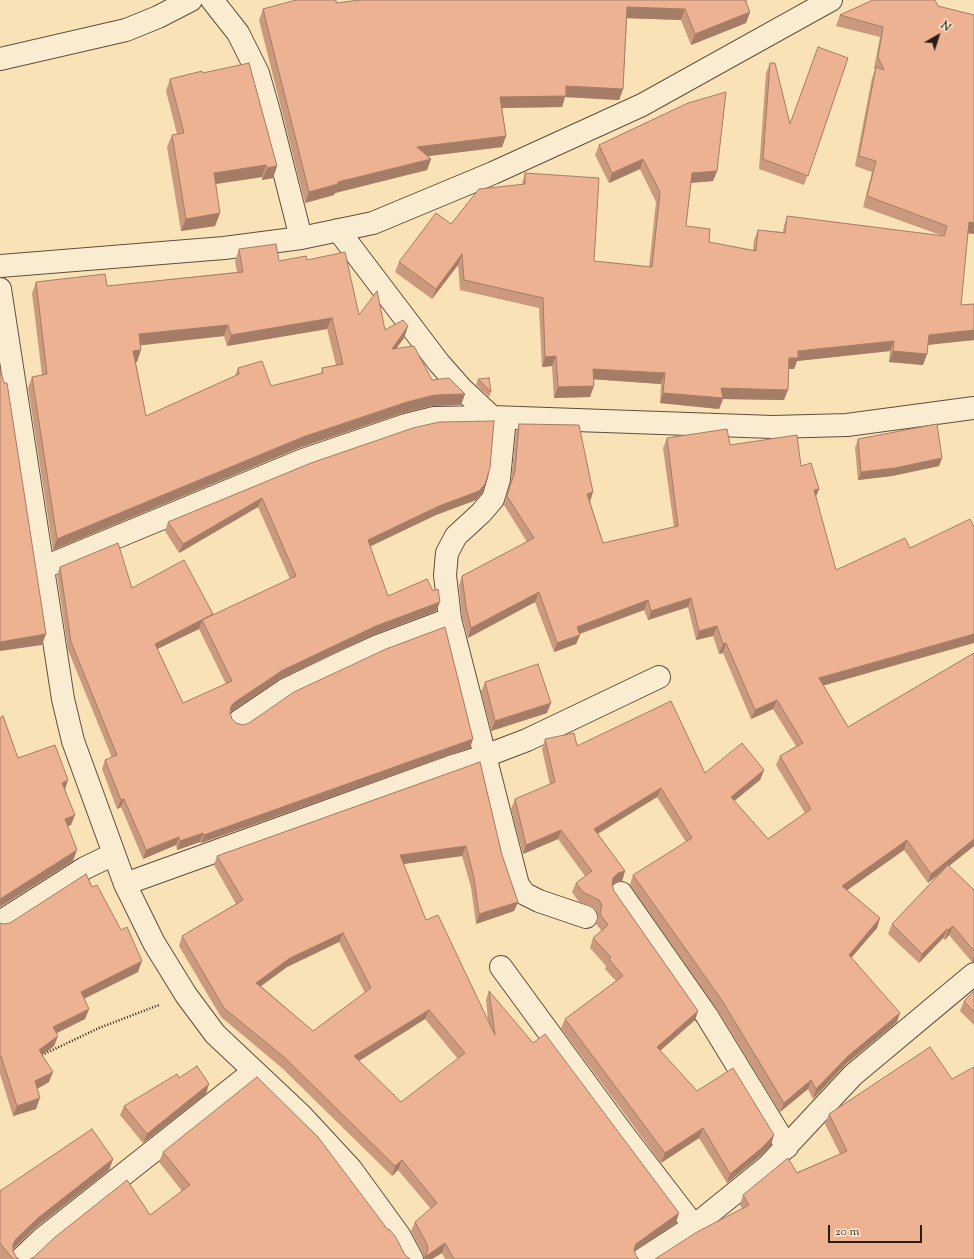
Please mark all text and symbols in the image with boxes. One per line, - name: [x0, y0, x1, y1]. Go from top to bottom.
- north arrow: [918, 16, 958, 56]
- text: N: [937, 18, 954, 36]
- scale bar: [830, 1217, 924, 1243]
- text: 20 m: [835, 1223, 859, 1241]

